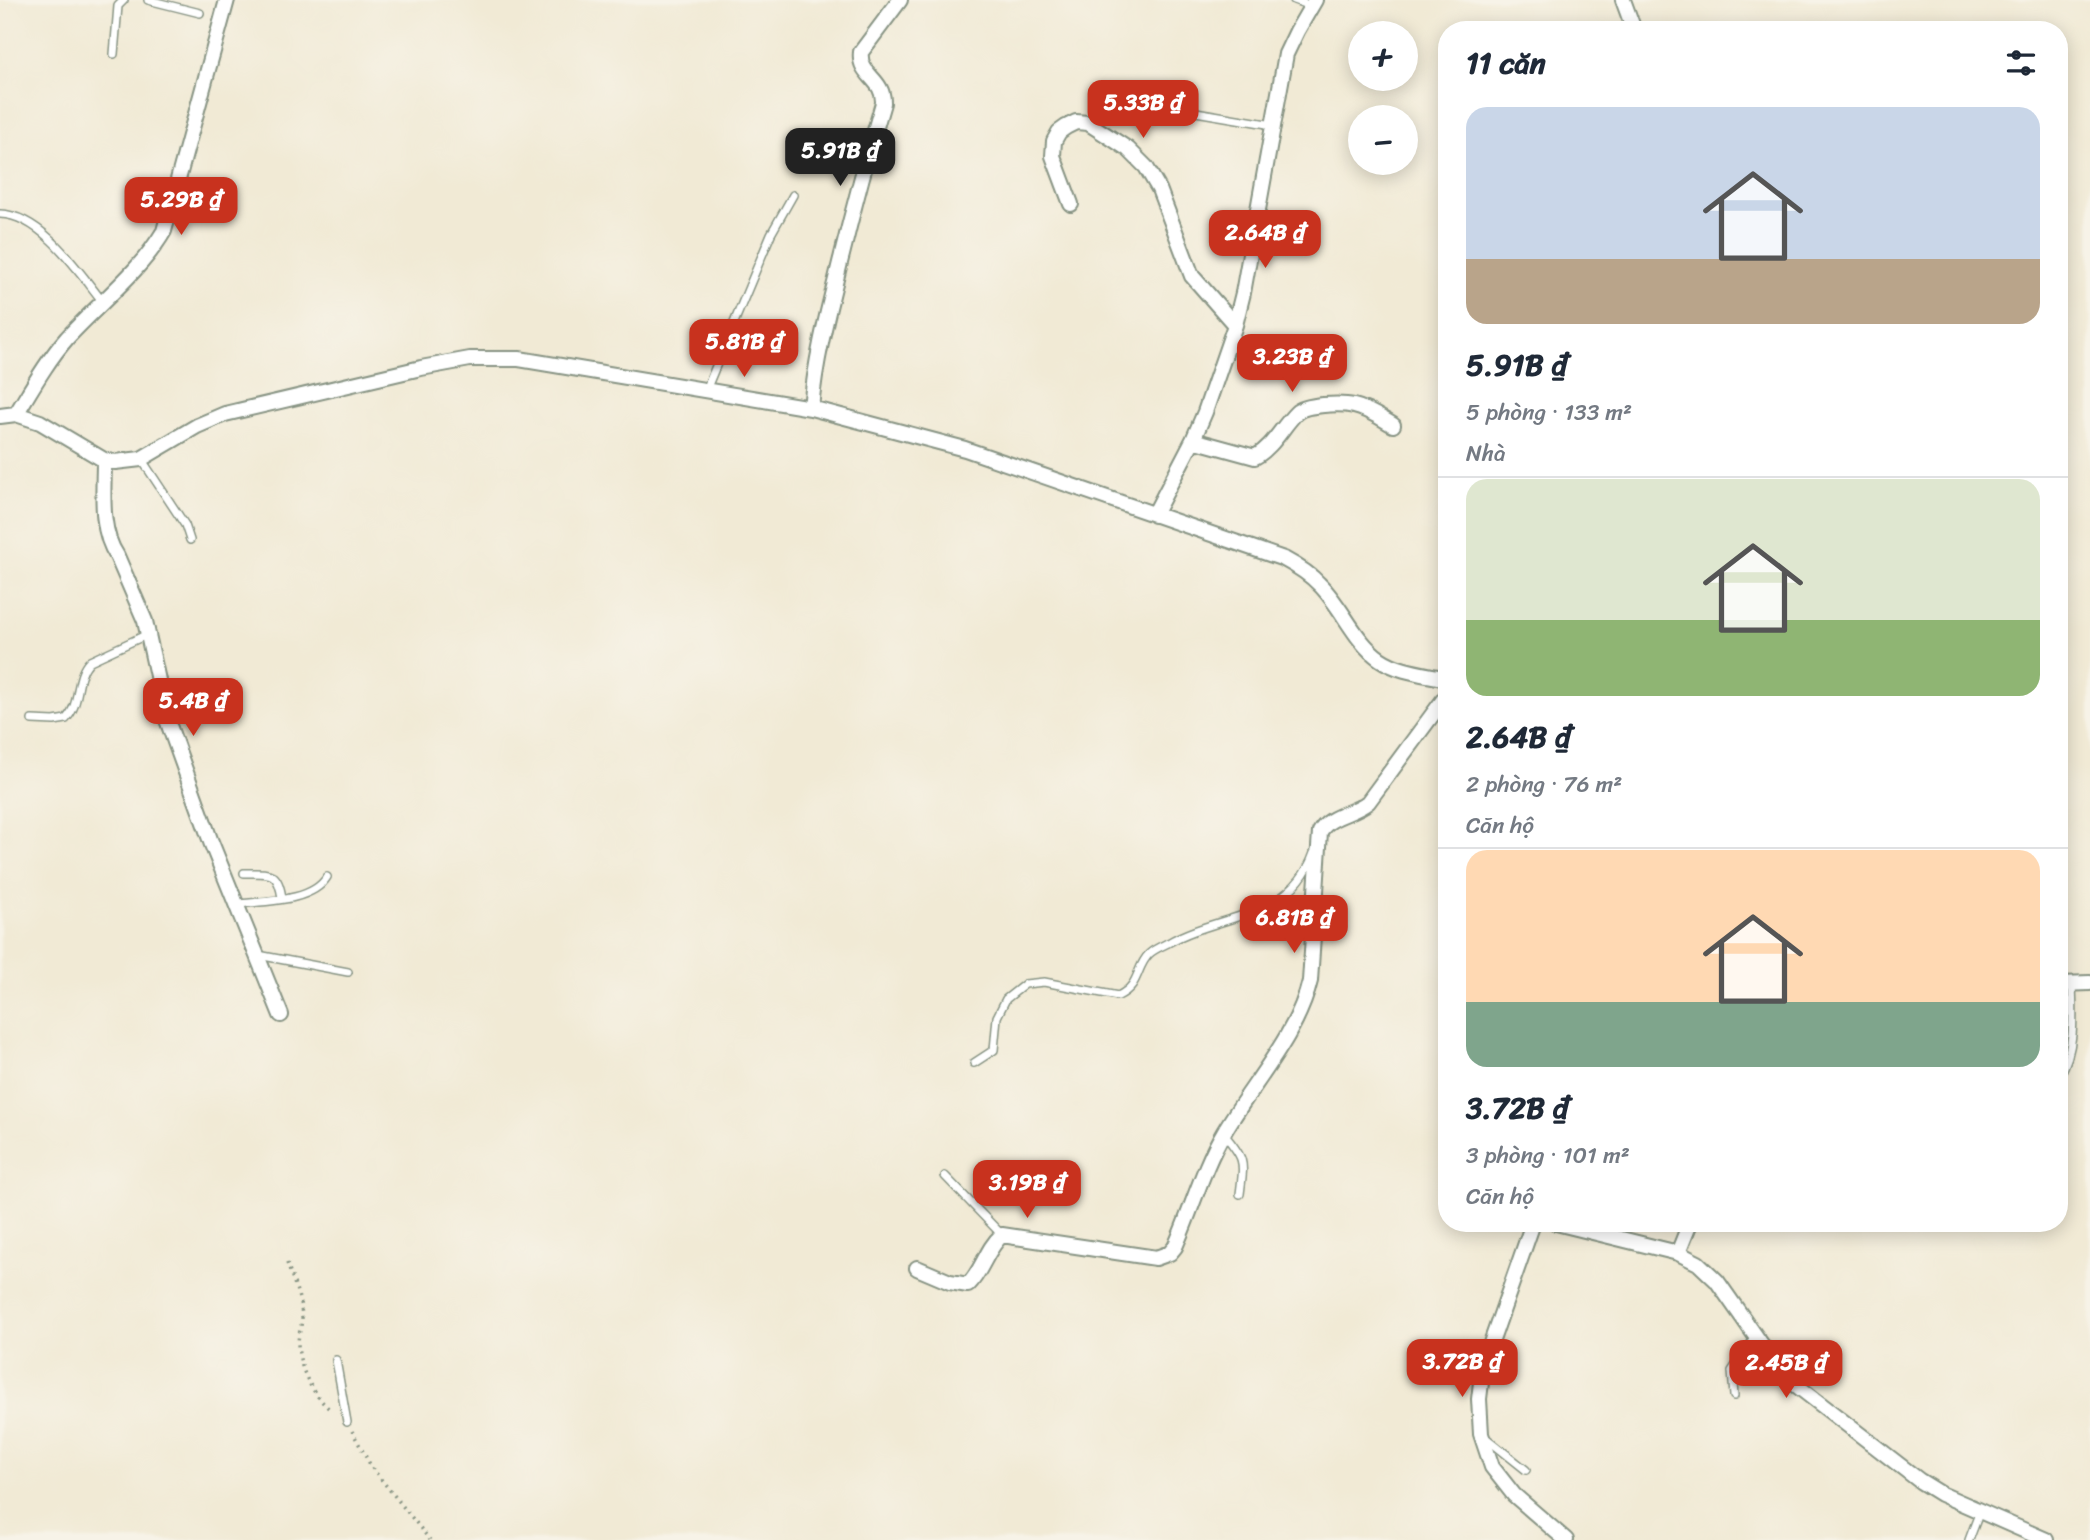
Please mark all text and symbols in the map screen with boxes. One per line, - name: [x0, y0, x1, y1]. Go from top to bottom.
- map controls: [1348, 21, 1418, 175]
- button: +: [1348, 21, 1418, 91]
- text: 11 căn: [1466, 36, 1546, 90]
- icon: filters: [2002, 44, 2040, 82]
- pin: 5.33B ₫: [1078, 80, 1208, 140]
- text: 5.33B ₫: [1104, 82, 1182, 123]
- button: −: [1348, 105, 1418, 175]
- pin: 5.91B ₫: [775, 128, 905, 188]
- text: 5.91B ₫: [801, 130, 879, 171]
- icon: home: [1690, 153, 1816, 279]
- pin: 5.29B ₫: [116, 177, 246, 237]
- text: 5.29B ₫: [140, 179, 222, 220]
- pin: 2.64B ₫: [1200, 210, 1330, 270]
- text: 2.64B ₫: [1225, 212, 1305, 253]
- pin: 5.81B ₫: [679, 320, 809, 379]
- text: 5.81B ₫: [705, 321, 783, 362]
- pin: 3.23B ₫: [1227, 334, 1357, 394]
- text: 3.23B ₫: [1253, 336, 1331, 377]
- text: 5.91B ₫: [1466, 338, 1567, 392]
- text: 5 phòng · 133 m²: [1466, 392, 1632, 433]
- text: Nhà: [1466, 433, 1506, 474]
- icon: home: [1690, 525, 1816, 651]
- pin: 5.4B ₫: [136, 678, 250, 738]
- text: 5.4B ₫: [159, 680, 227, 721]
- text: 2.64B ₫: [1466, 710, 1571, 764]
- text: 2 phòng · 76 m²: [1466, 764, 1622, 805]
- text: Căn hộ: [1466, 805, 1534, 846]
- pin: 6.81B ₫: [1229, 895, 1359, 955]
- icon: home: [1690, 896, 1816, 1022]
- text: 6.81B ₫: [1256, 897, 1332, 938]
- text: 3.72B ₫: [1466, 1081, 1569, 1135]
- text: 3 phòng · 101 m²: [1466, 1135, 1630, 1176]
- pin: 3.19B ₫: [962, 1160, 1092, 1220]
- text: 3.19B ₫: [989, 1162, 1065, 1203]
- text: Căn hộ: [1466, 1176, 1534, 1217]
- pin: 3.72B ₫: [1397, 1340, 1527, 1399]
- pin: 2.45B ₫: [1721, 1340, 1851, 1400]
- text: 3.72B ₫: [1423, 1341, 1501, 1382]
- text: 2.45B ₫: [1745, 1342, 1827, 1383]

